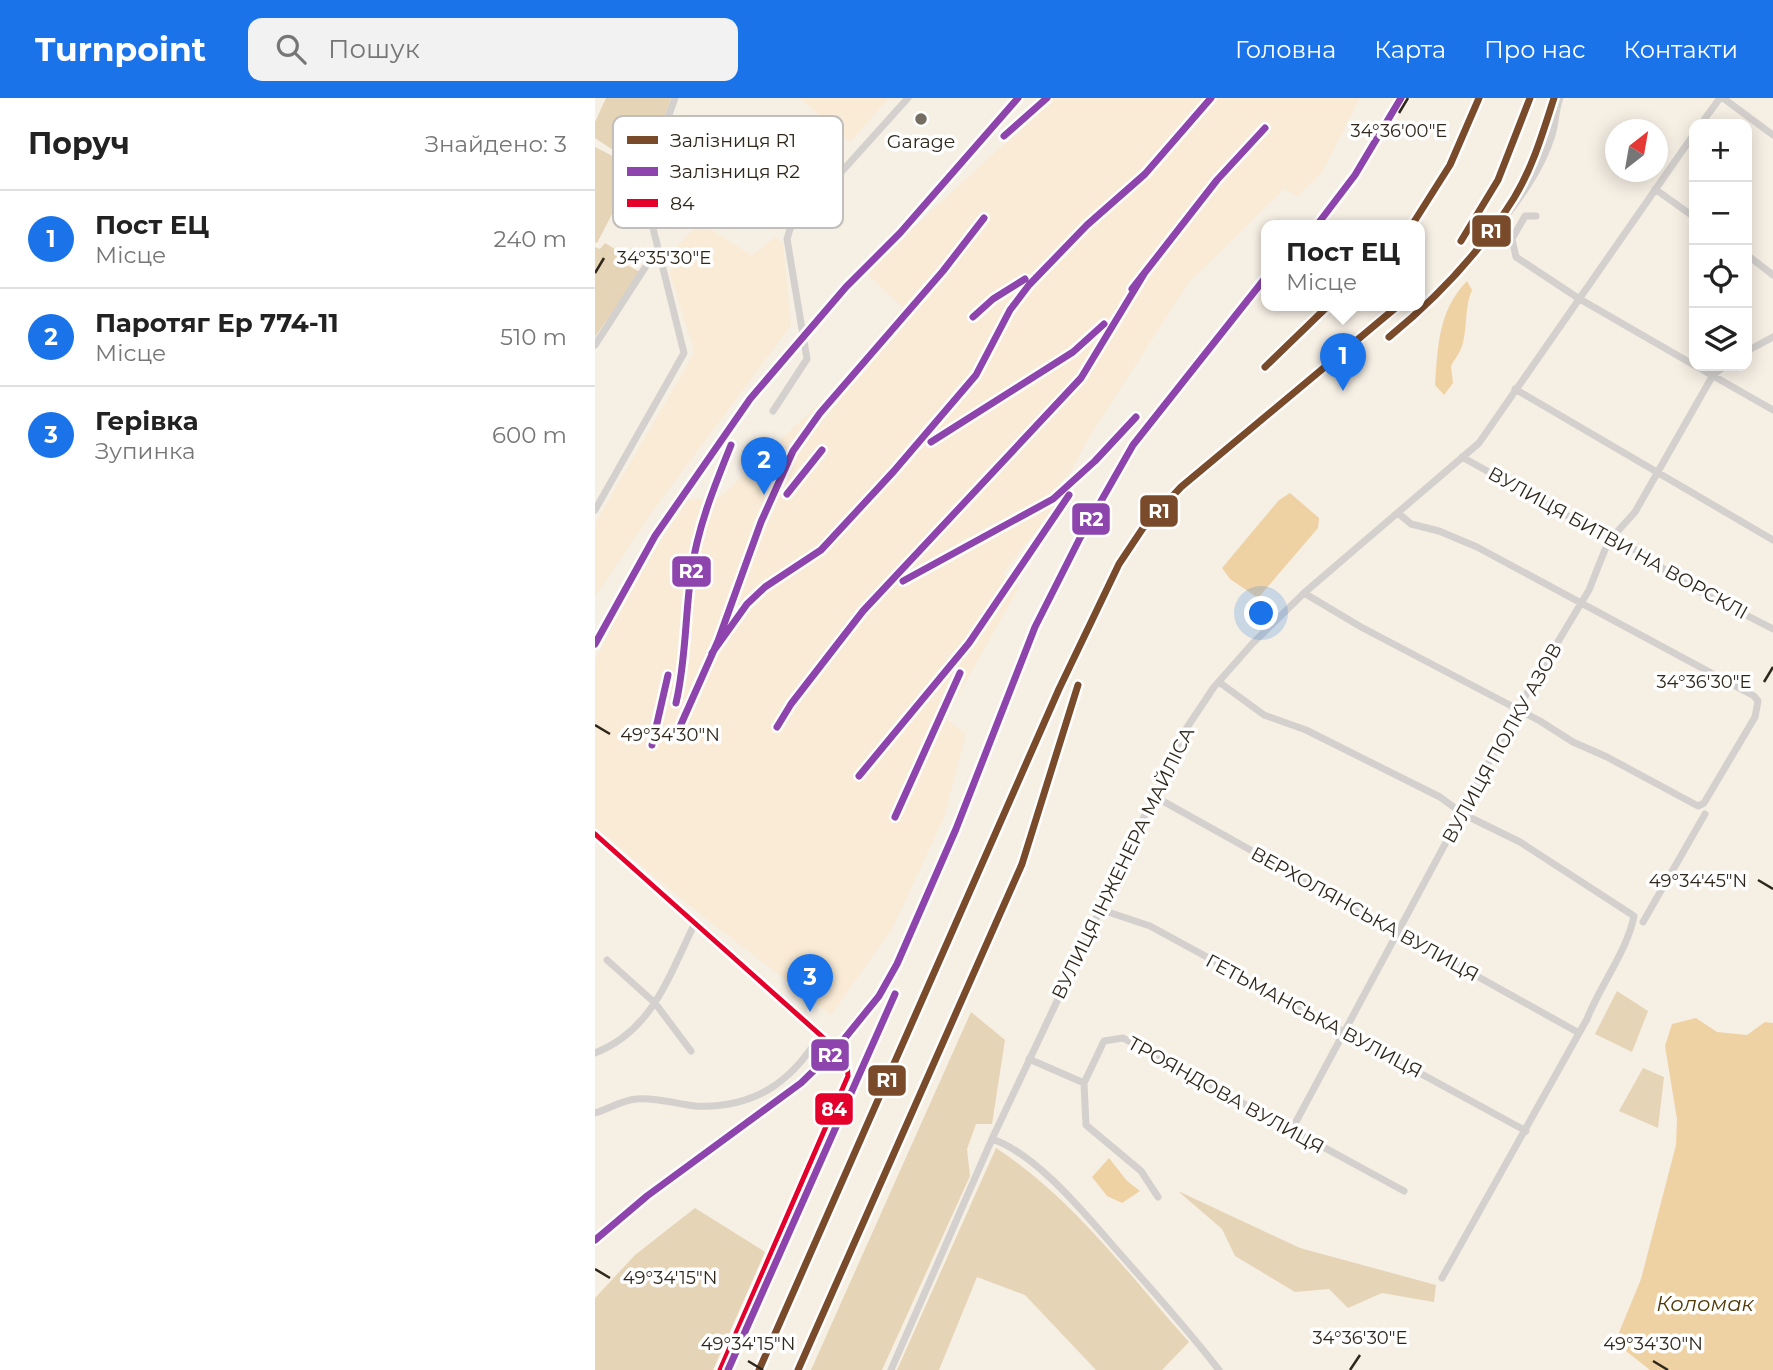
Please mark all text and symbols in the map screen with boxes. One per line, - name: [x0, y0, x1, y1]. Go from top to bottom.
- search box: [248, 18, 738, 81]
- text: Turnpoint: [35, 29, 206, 69]
- icon: search: [272, 30, 310, 68]
- text: Пошук: [328, 33, 420, 65]
- text: Головна: [1235, 35, 1336, 64]
- text: Карта: [1374, 35, 1446, 64]
- text: Про нас: [1484, 35, 1586, 64]
- text: Контакти: [1624, 35, 1738, 64]
- marker: Garage: [913, 111, 929, 127]
- legend: [613, 116, 843, 228]
- north arrow: [1605, 119, 1668, 182]
- map controls: [1689, 119, 1752, 371]
- button: +: [1689, 119, 1752, 182]
- text: 34°36'00"E: [1351, 120, 1447, 142]
- text: Поруч: [28, 125, 130, 162]
- text: Залізниця R1: [670, 129, 796, 152]
- text: Знайдено: 3: [425, 130, 567, 158]
- place label: Garage: [887, 130, 955, 153]
- text: Залізниця R2: [670, 160, 800, 183]
- button: −: [1689, 182, 1752, 245]
- text: 84: [670, 192, 695, 215]
- text: Пост ЕЦ: [95, 209, 209, 241]
- line badge: R1: [1471, 214, 1512, 248]
- popup: [1261, 220, 1425, 311]
- text: R1: [1480, 220, 1502, 243]
- text: 1: [46, 225, 56, 253]
- text: 240 m: [494, 225, 567, 253]
- text: Пост ЕЦ: [1286, 236, 1400, 268]
- text: Місце: [95, 241, 166, 269]
- button: locate: [1689, 245, 1752, 308]
- text: 34°35'30"E: [617, 247, 711, 269]
- text: Місце: [1286, 268, 1357, 296]
- text: Паротяг Ер 774-11: [95, 307, 339, 339]
- button: layers: [1689, 308, 1752, 371]
- text: 2: [44, 323, 58, 351]
- text: 510 m: [500, 323, 567, 351]
- pin: 1: [1320, 333, 1366, 391]
- text: Місце: [95, 339, 166, 367]
- text: Герівка: [95, 405, 199, 437]
- text: 3: [44, 421, 58, 449]
- text: 600 m: [492, 421, 567, 449]
- text: Зупинка: [95, 437, 196, 465]
- pin: 2: [741, 437, 787, 495]
- street label: ВУЛИЦЯ БИТВИ НА ВОРСКЛІ: [1484, 462, 1752, 624]
- line badge: R1: [1139, 494, 1179, 528]
- text: R1: [1148, 500, 1170, 523]
- line badge: R2: [1071, 502, 1111, 536]
- text: R2: [1078, 508, 1104, 531]
- line badge: R2: [671, 555, 712, 588]
- text: R2: [678, 560, 704, 583]
- your location: [1244, 596, 1278, 630]
- street label: ВУЛИЦЯ ПОЛКУ АЗОВ: [1437, 639, 1567, 847]
- text: 34°36'30"E: [1656, 671, 1752, 693]
- street label: ВУЛИЦЯ ІНЖЕНЕРА МАЙЛІСА: [1047, 723, 1199, 1003]
- text: 49°34'30"N: [620, 724, 720, 746]
- street label: ВЕРХОЛЯНСЬКА ВУЛИЦЯ: [1247, 842, 1483, 986]
- text: 49°34'45"N: [1649, 870, 1747, 892]
- street label: ГЕТЬМАНСЬКА ВУЛИЦЯ: [1202, 949, 1426, 1083]
- pin: 3: [787, 954, 833, 1012]
- street label: ТРОЯНДОВА ВУЛИЦЯ: [1124, 1031, 1328, 1159]
- line badge: R2: [810, 1038, 850, 1072]
- text: R2: [817, 1044, 843, 1067]
- line badge: R1: [867, 1064, 907, 1097]
- text: R1: [876, 1069, 898, 1092]
- line badge: 84: [814, 1092, 854, 1126]
- text: 84: [821, 1098, 847, 1121]
- text: 49°34'15"N: [623, 1267, 717, 1289]
- water label: Коломак: [1656, 1291, 1755, 1316]
- text: 34°36'30"E: [1312, 1327, 1408, 1349]
- text: 49°34'15"N: [701, 1333, 795, 1355]
- text: 49°34'30"N: [1603, 1333, 1703, 1355]

